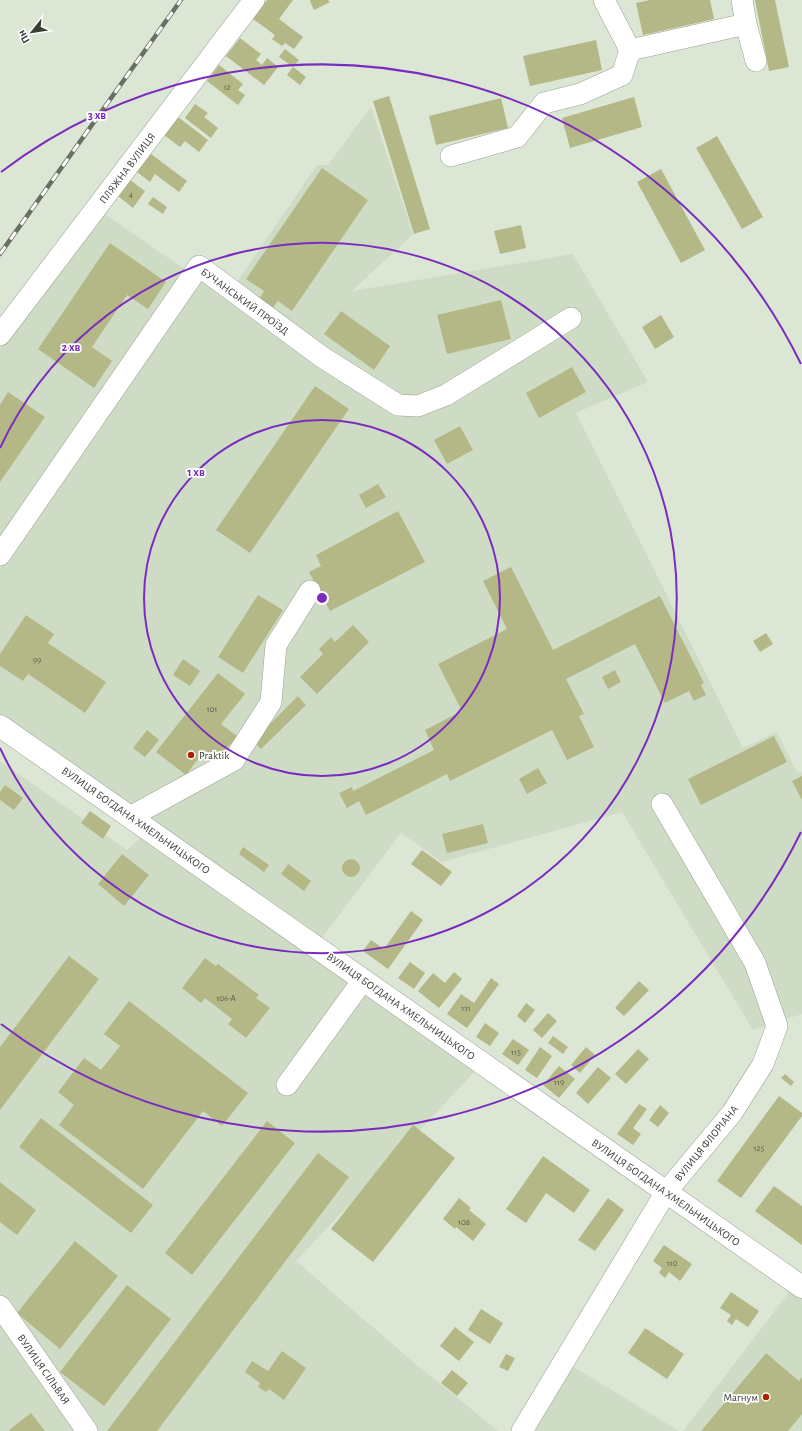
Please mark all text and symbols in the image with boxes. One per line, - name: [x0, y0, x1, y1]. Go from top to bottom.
- north arrow: [12, 12, 52, 52]
- text: Пн: [16, 28, 32, 45]
- house number: 12: [223, 83, 231, 92]
- text: 3 хв: [88, 109, 106, 121]
- street label: ПЛЯЖНА ВУЛИЦЯ: [97, 131, 158, 206]
- house number: 4: [129, 190, 134, 199]
- street label: БУЧАНСЬКИЙ ПРОЇЗД: [199, 266, 291, 337]
- text: 2 хв: [62, 341, 81, 353]
- text: 1 хв: [187, 466, 205, 478]
- centre of rings: [315, 591, 329, 605]
- house number: 99: [33, 656, 41, 665]
- house number: 101: [207, 705, 217, 714]
- marker: Praktik: [186, 750, 196, 760]
- place label: Praktik: [199, 750, 229, 761]
- street label: ВУЛИЦЯ БОГДАНА ХМЕЛЬНИЦЬКОГО: [60, 765, 212, 876]
- street label: ВУЛИЦЯ БОГДАНА ХМЕЛЬНИЦЬКОГО: [325, 951, 477, 1062]
- house number: 106-А: [216, 994, 237, 1003]
- house number: 111: [461, 1004, 471, 1013]
- house number: 115: [511, 1048, 521, 1057]
- house number: 119: [554, 1078, 564, 1087]
- street label: ВУЛИЦЯ ФЛОРІАНА: [673, 1103, 741, 1183]
- street label: ВУЛИЦЯ БОГДАНА ХМЕЛЬНИЦЬКОГО: [590, 1137, 742, 1248]
- house number: 125: [754, 1144, 765, 1153]
- house number: 108: [458, 1218, 470, 1227]
- house number: 110: [667, 1259, 678, 1268]
- street label: ВУЛИЦЯ СІЛЬВАЯ: [15, 1332, 72, 1406]
- place label: Магнум: [723, 1392, 758, 1403]
- marker: Магнум: [761, 1392, 771, 1402]

